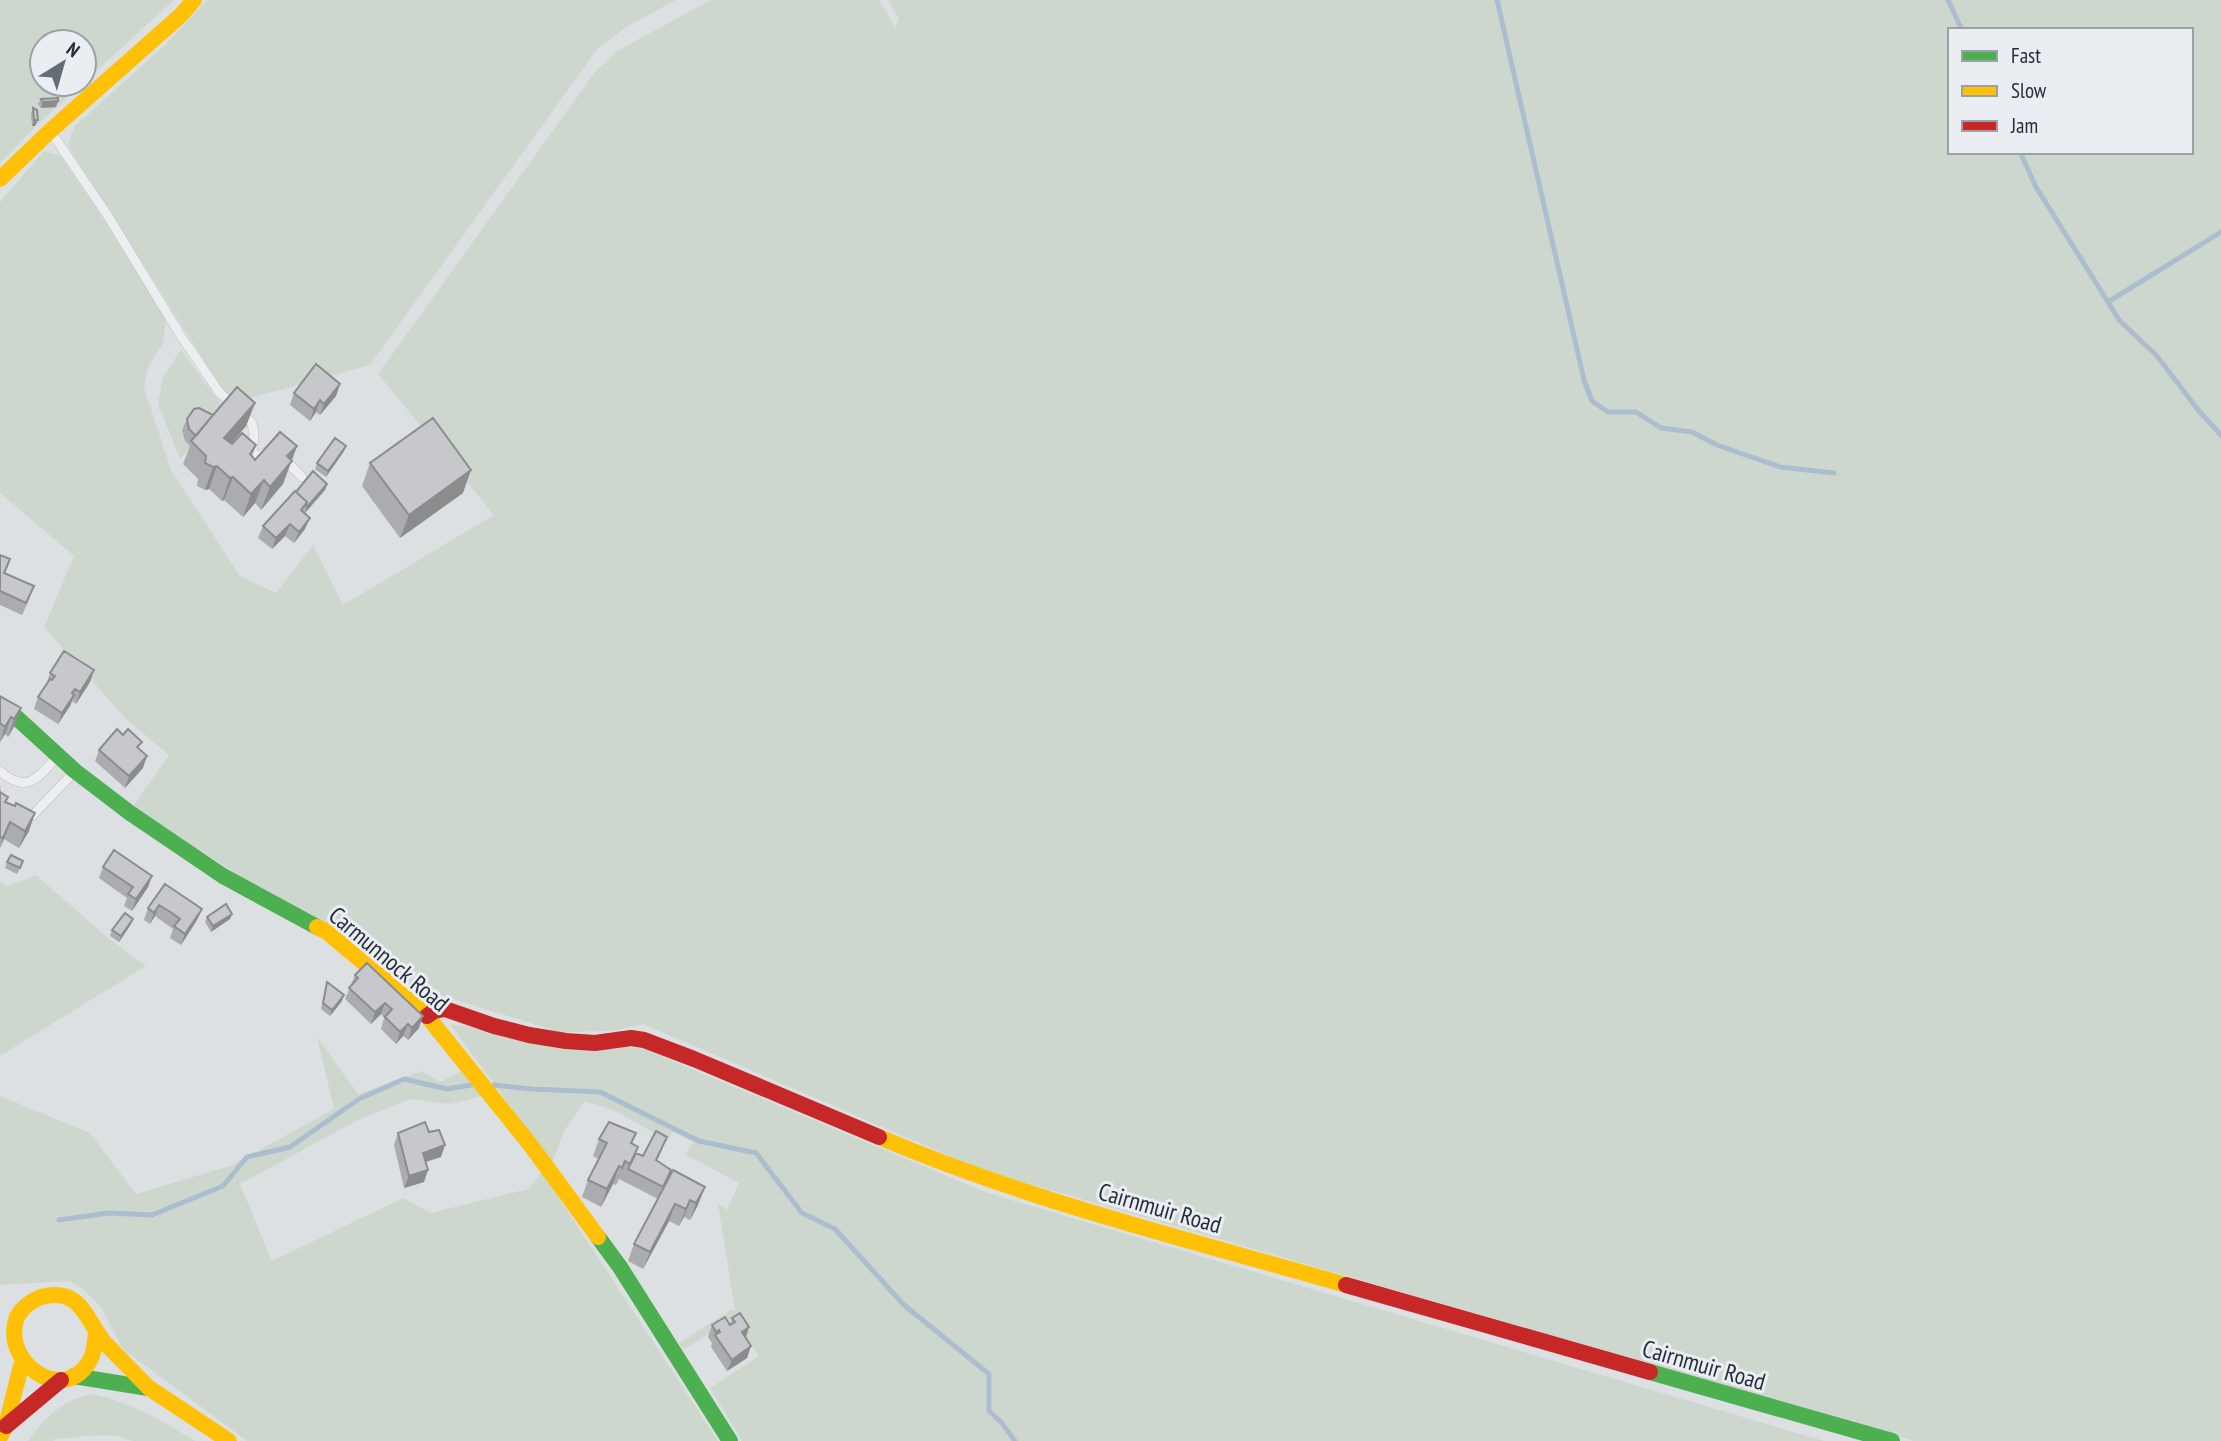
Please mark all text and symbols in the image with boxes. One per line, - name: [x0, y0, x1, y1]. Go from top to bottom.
- north arrow: [28, 28, 98, 98]
- legend: [1948, 28, 2193, 154]
- text: N: [62, 37, 85, 62]
- text: Fast: [2011, 42, 2041, 69]
- text: Slow: [2011, 77, 2047, 104]
- text: Jam: [2010, 112, 2038, 139]
- street label: Carmunnock Road: [322, 900, 456, 1018]
- street label: Cairnmuir Road: [1095, 1176, 1225, 1240]
- street label: Cairnmuir Road: [1639, 1333, 1769, 1397]

